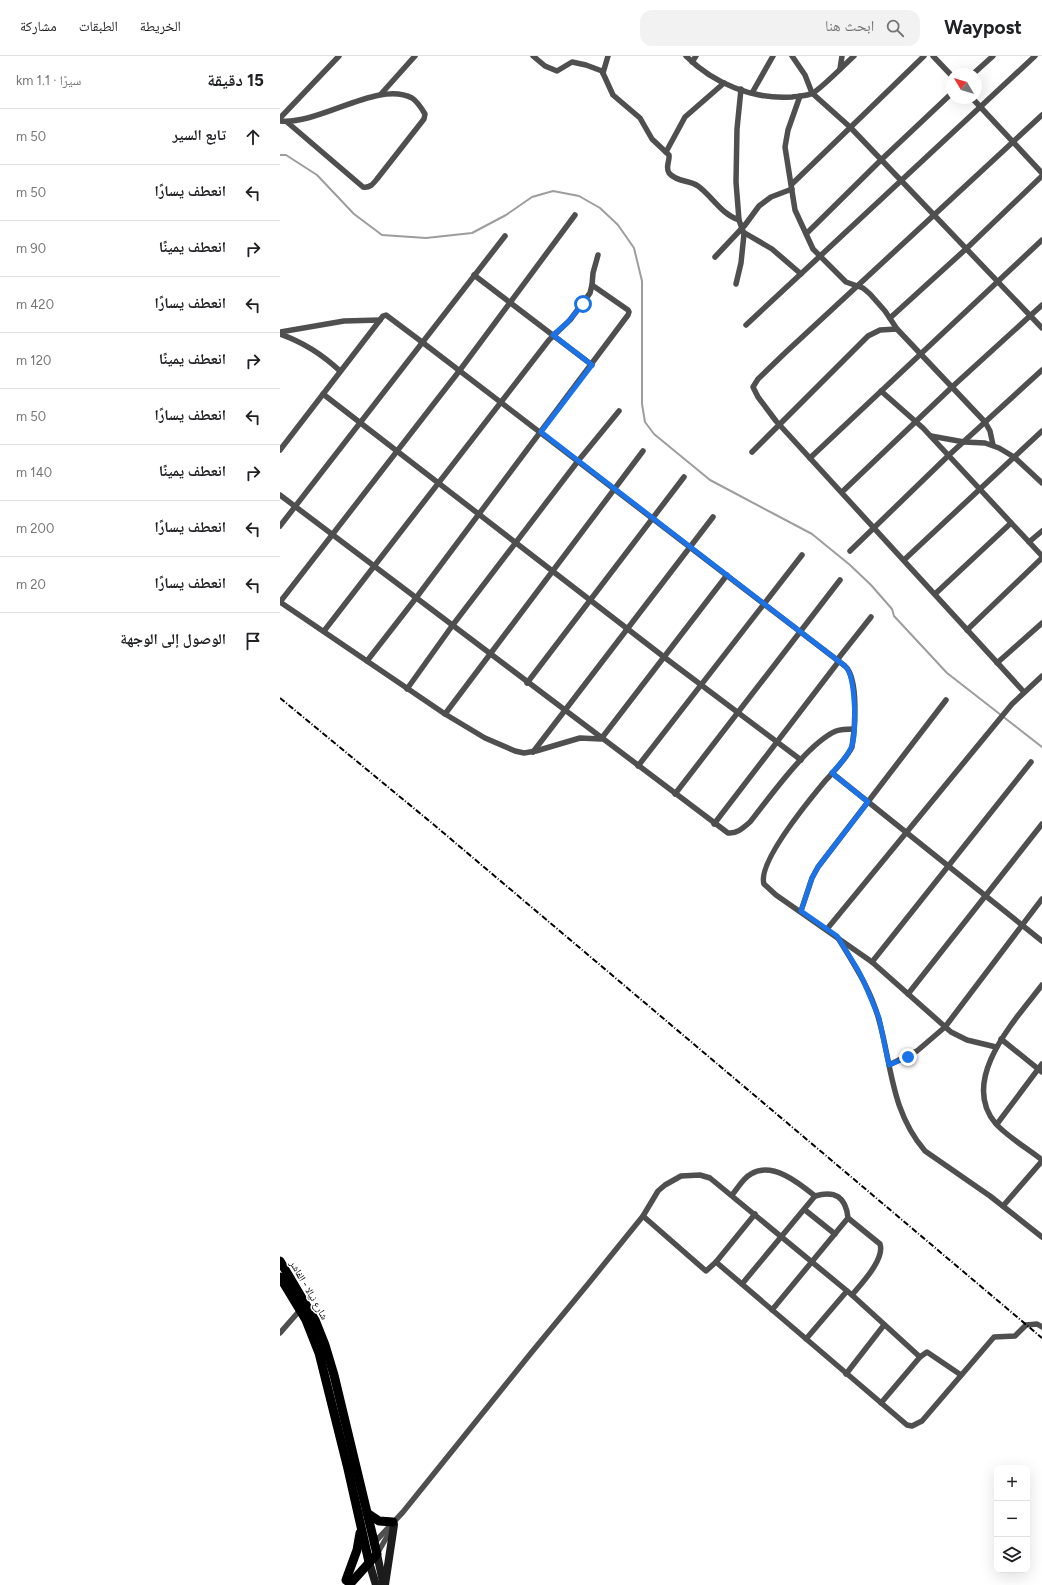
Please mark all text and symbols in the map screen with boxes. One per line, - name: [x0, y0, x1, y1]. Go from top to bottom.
- search box: [640, 10, 920, 46]
- text: Waypost: [944, 16, 1022, 39]
- text: ابحث هنا: [825, 17, 874, 35]
- icon: search: [884, 17, 906, 39]
- text: مشاركة: [20, 18, 57, 35]
- text: الطبقات: [79, 18, 118, 35]
- text: الخريطة: [140, 18, 181, 35]
- north arrow: [946, 68, 982, 104]
- text: 15 دقيقة: [207, 70, 264, 90]
- text: سيرًا · 1.1 km: [16, 73, 81, 88]
- text: تابع السير: [172, 126, 226, 144]
- icon: ahead: [242, 126, 264, 148]
- text: 50 m: [16, 129, 46, 144]
- text: انعطف يسارًا: [154, 182, 226, 200]
- icon: left: [242, 182, 264, 204]
- text: 50 m: [16, 185, 46, 200]
- text: انعطف يمينًا: [159, 238, 226, 256]
- icon: right: [242, 238, 264, 260]
- text: 90 m: [16, 241, 46, 256]
- text: انعطف يسارًا: [154, 294, 226, 312]
- icon: left: [242, 294, 264, 316]
- route start: [574, 295, 592, 313]
- text: 420 m: [16, 297, 54, 312]
- text: انعطف يمينًا: [159, 350, 226, 368]
- icon: right: [242, 350, 264, 372]
- text: 120 m: [16, 353, 51, 368]
- text: انعطف يسارًا: [154, 406, 226, 424]
- icon: left: [242, 406, 264, 428]
- text: 50 m: [16, 409, 46, 424]
- text: انعطف يمينًا: [159, 462, 226, 480]
- icon: right: [242, 462, 264, 484]
- text: 140 m: [16, 465, 52, 480]
- text: انعطف يسارًا: [154, 518, 226, 536]
- icon: left: [242, 518, 264, 540]
- text: 200 m: [16, 521, 54, 536]
- text: انعطف يسارًا: [154, 574, 226, 592]
- icon: left: [242, 574, 264, 596]
- text: 20 m: [16, 577, 46, 592]
- text: الوصول إلى الوجهة: [120, 630, 226, 648]
- icon: arrive: [242, 630, 264, 652]
- route end: [899, 1048, 917, 1066]
- street label: شارع نيالا - الفاشر: [286, 1257, 331, 1322]
- map controls: [994, 1465, 1030, 1573]
- button: +: [994, 1465, 1030, 1501]
- button: −: [994, 1501, 1030, 1537]
- button: layers: [994, 1537, 1030, 1573]

